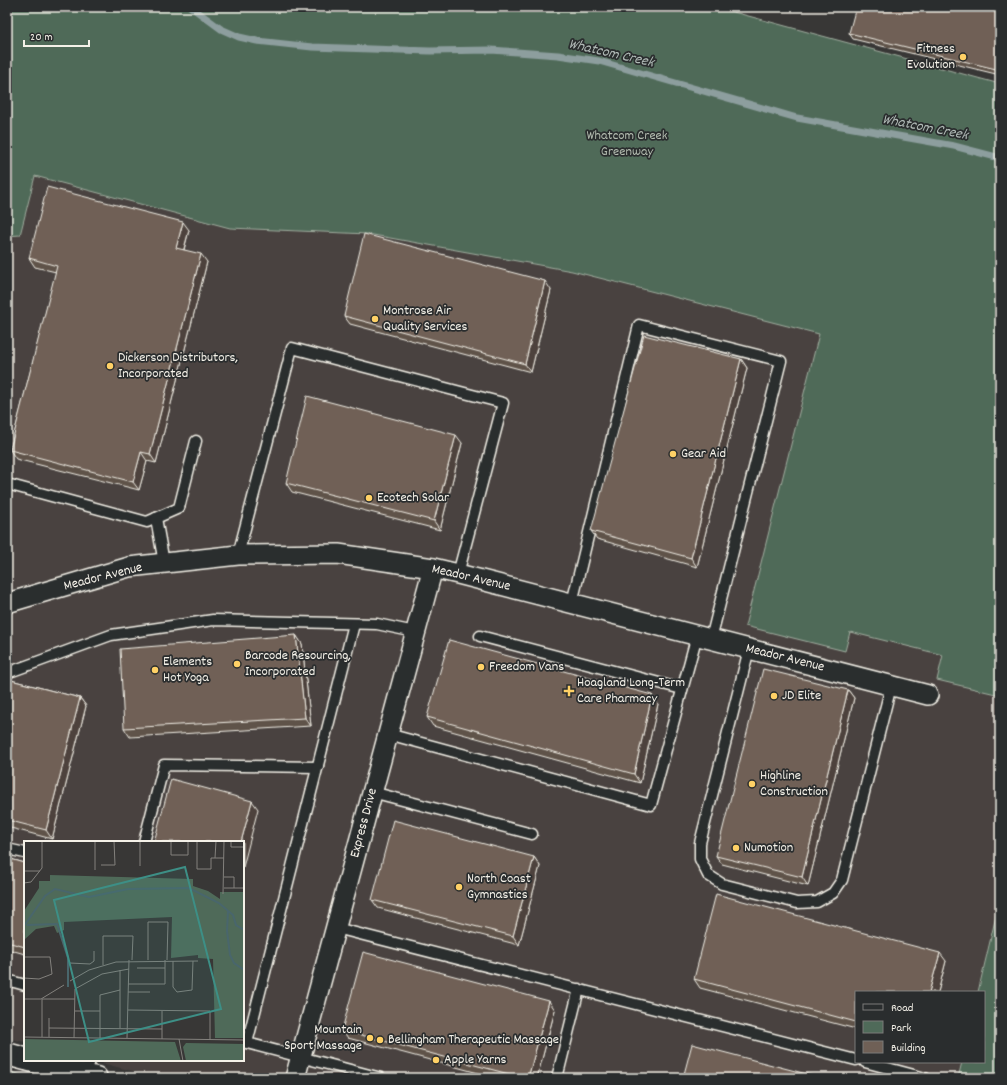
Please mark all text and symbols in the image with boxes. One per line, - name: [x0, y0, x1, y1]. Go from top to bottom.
- scale bar: [24, 22, 89, 48]
- text: 20 m: [30, 29, 53, 46]
- water label: Whatcom Creek: [566, 34, 658, 75]
- place label: Fitness Evolution: [907, 39, 955, 75]
- marker: Fitness Evolution: [958, 52, 968, 62]
- water label: Whatcom Creek: [880, 109, 972, 147]
- park label: Whatcom Creek Greenway: [586, 126, 668, 162]
- place label: Montrose Air Quality Services: [383, 301, 467, 337]
- marker: Montrose Air Quality Services: [370, 314, 380, 324]
- place label: Dickerson Distributors, Incorporated: [118, 348, 238, 384]
- marker: Dickerson Distributors, Incorporated: [105, 361, 115, 371]
- place label: Gear Aid: [681, 444, 726, 464]
- marker: Gear Aid: [668, 449, 678, 459]
- place label: Ecotech Solar: [377, 488, 450, 508]
- marker: Ecotech Solar: [364, 493, 374, 503]
- street label: Meador Avenue: [62, 558, 144, 596]
- street label: Meador Avenue: [430, 559, 512, 597]
- street label: Meador Avenue: [744, 639, 826, 677]
- place label: Barcode Resourcing, Incorporated: [245, 646, 351, 682]
- place label: Elements Hot Yoga: [163, 652, 212, 688]
- place label: Freedom Vans: [489, 657, 564, 677]
- marker: Barcode Resourcing, Incorporated: [232, 659, 242, 669]
- marker: Freedom Vans: [476, 662, 486, 672]
- marker: Elements Hot Yoga: [150, 665, 160, 675]
- place label: Hoagland Long-Term Care Pharmacy: [577, 673, 685, 709]
- marker: Hoagland Long-Term Care Pharmacy: [564, 686, 574, 696]
- place label: JD Elite: [782, 686, 821, 706]
- marker: JD Elite: [769, 691, 779, 701]
- place label: Highline Construction: [760, 766, 828, 802]
- marker: Highline Construction: [747, 779, 757, 789]
- street label: Express Drive: [345, 786, 383, 860]
- place label: Numotion: [744, 838, 793, 858]
- inset map: [24, 841, 244, 1061]
- marker: Numotion: [731, 843, 741, 853]
- place label: North Coast Gymnastics: [467, 869, 531, 905]
- marker: North Coast Gymnastics: [454, 882, 464, 892]
- legend: [855, 991, 985, 1063]
- text: Road: [891, 1000, 913, 1017]
- place label: Mountain Sport Massage: [284, 1020, 362, 1056]
- text: Park: [891, 1020, 912, 1037]
- place label: Bellingham Therapeutic Massage: [388, 1030, 559, 1050]
- marker: Mountain Sport Massage: [365, 1033, 375, 1043]
- marker: Bellingham Therapeutic Massage: [375, 1035, 385, 1045]
- text: Building: [891, 1040, 926, 1057]
- place label: Apple Yarns: [444, 1050, 507, 1070]
- marker: Apple Yarns: [431, 1055, 441, 1065]

